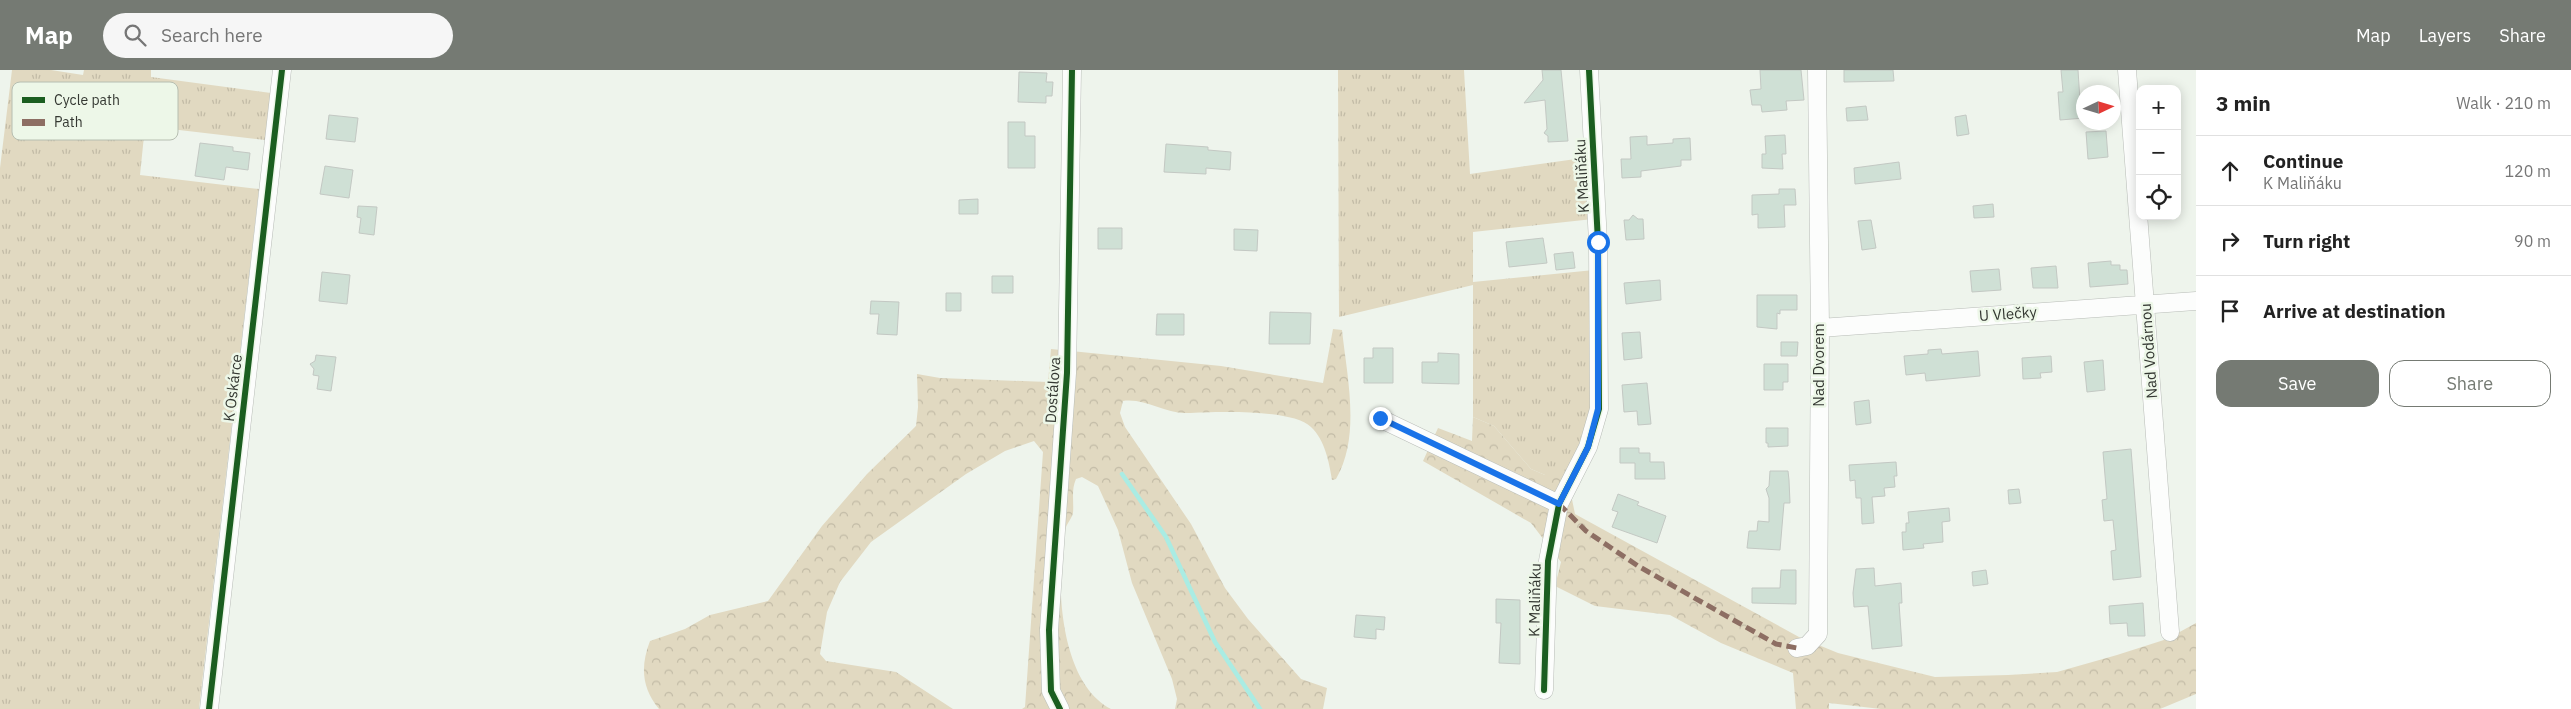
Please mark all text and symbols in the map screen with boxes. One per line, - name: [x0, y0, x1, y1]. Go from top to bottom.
- search box: [103, 13, 453, 58]
- text: Map: [25, 19, 73, 51]
- icon: search: [121, 21, 149, 49]
- text: Search here: [161, 23, 263, 47]
- text: Map: [2356, 24, 2391, 47]
- text: Layers: [2419, 24, 2471, 47]
- text: Share: [2499, 24, 2546, 47]
- legend: [12, 82, 178, 140]
- north arrow: [2076, 85, 2121, 130]
- map controls: [2136, 85, 2181, 220]
- button: +: [2136, 85, 2181, 130]
- text: 3 min: [2216, 89, 2271, 117]
- text: Cycle path: [54, 91, 120, 109]
- text: Walk · 210 m: [2456, 93, 2551, 113]
- text: Path: [54, 113, 83, 131]
- button: −: [2136, 130, 2181, 175]
- street label: K Maliňáku: [1570, 139, 1593, 213]
- text: Continue: [2263, 149, 2343, 173]
- icon: ahead: [2216, 157, 2244, 185]
- text: 120 m: [2504, 161, 2551, 181]
- text: K Maliňáku: [2263, 173, 2342, 193]
- button: locate: [2136, 175, 2181, 220]
- icon: right: [2216, 227, 2244, 255]
- text: Turn right: [2263, 229, 2350, 253]
- route start: [1587, 231, 1610, 254]
- text: 90 m: [2514, 231, 2551, 251]
- icon: arrive: [2216, 297, 2244, 325]
- text: Arrive at destination: [2263, 299, 2446, 323]
- street label: U Vlečky: [1978, 302, 2038, 325]
- street label: Nad Vodárnou: [2136, 303, 2161, 399]
- street label: Nad Dvorem: [1809, 323, 1828, 407]
- street label: K Oskárce: [219, 353, 246, 423]
- street label: Dostálova: [1041, 356, 1064, 424]
- button: Save: [2216, 360, 2379, 407]
- button: Share: [2389, 360, 2551, 407]
- route end: [1369, 407, 1392, 430]
- street label: K Maliňáku: [1524, 563, 1545, 637]

